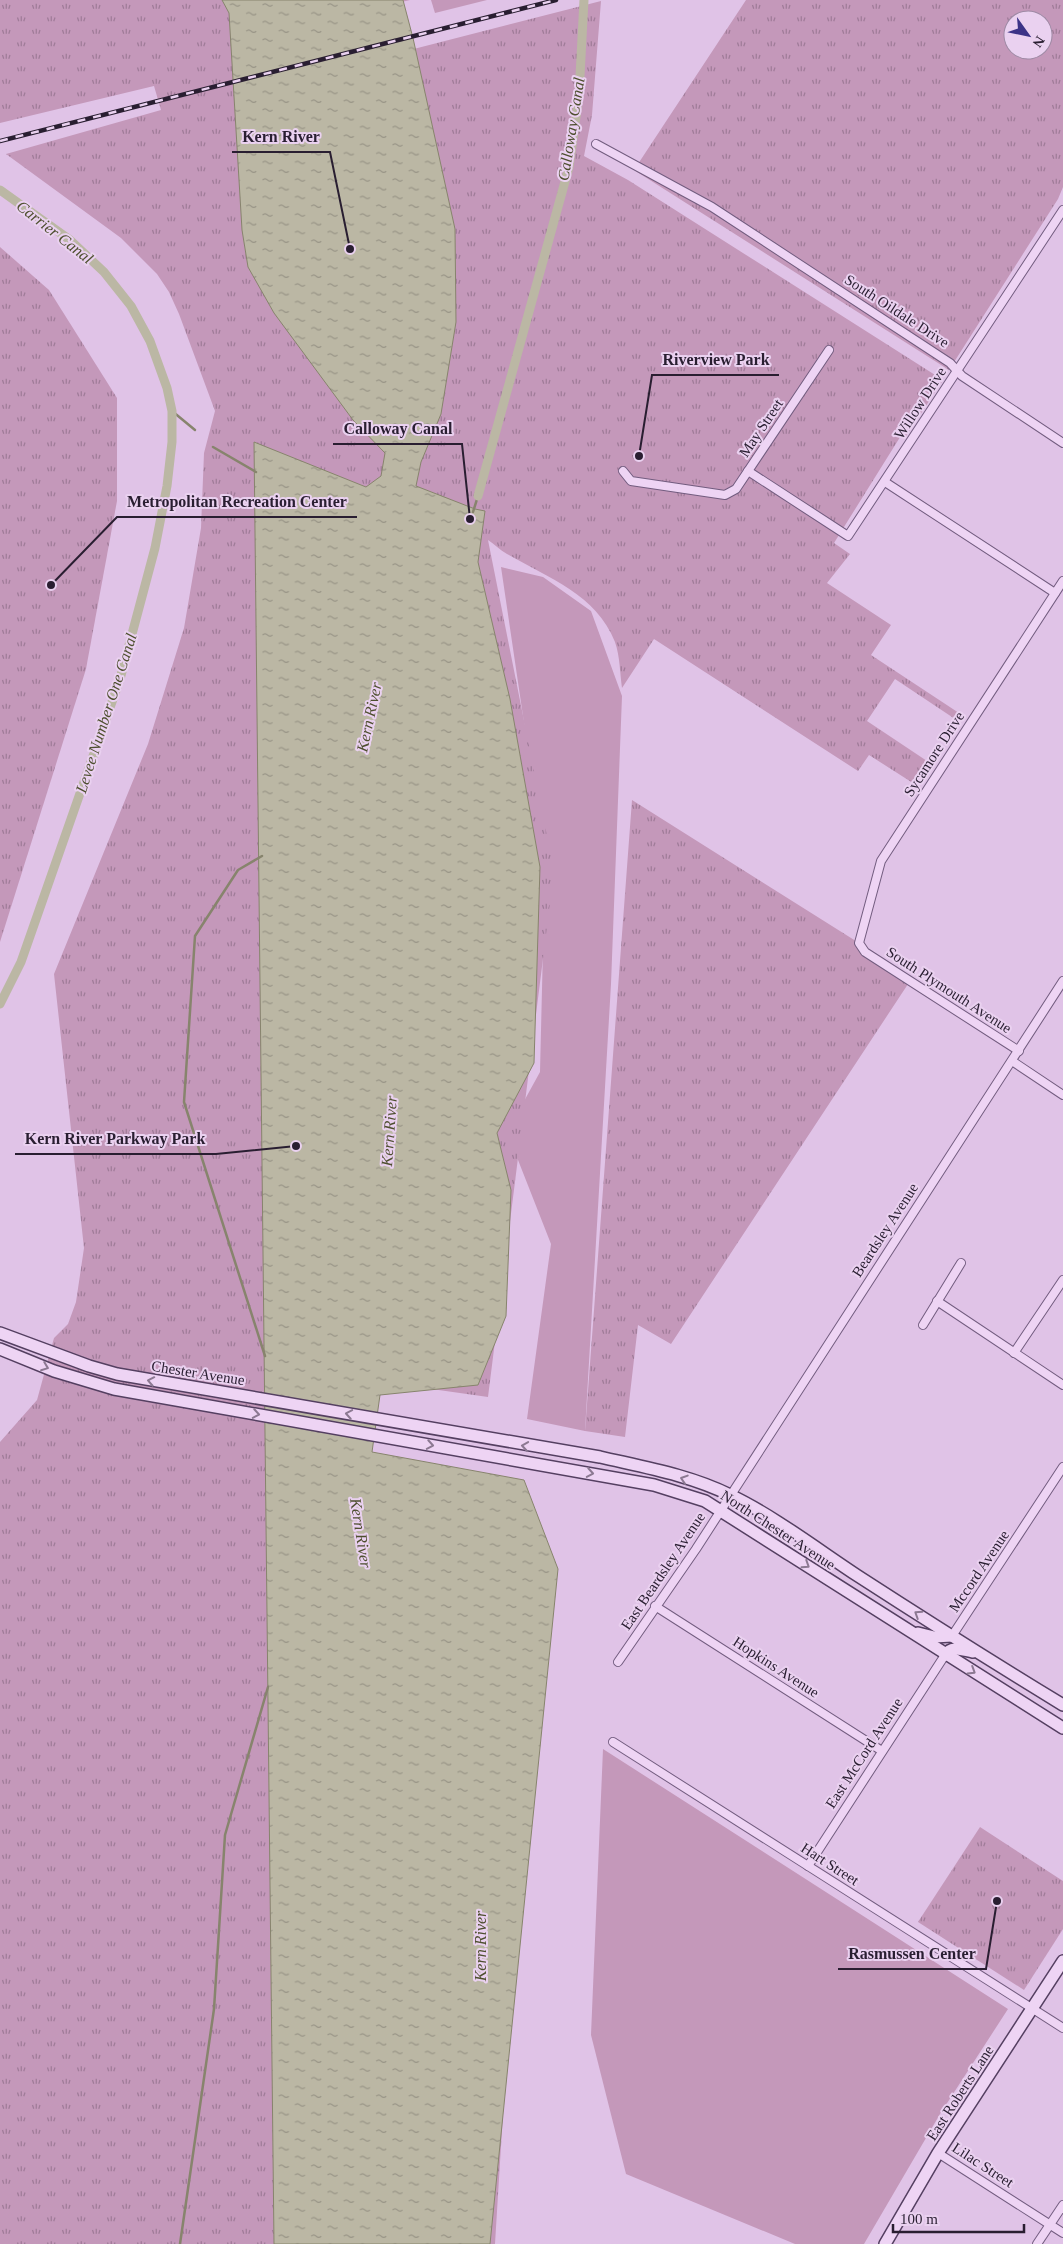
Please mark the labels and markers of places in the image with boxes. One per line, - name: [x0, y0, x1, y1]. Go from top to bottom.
- callout: Kern River: [232, 121, 330, 152]
- callout: Riverview Park: [652, 344, 779, 375]
- callout: Calloway Canal: [333, 413, 462, 444]
- callout: Metropolitan Recreation Center: [117, 486, 357, 517]
- callout: Kern River Parkway Park: [15, 1123, 216, 1154]
- callout: Rasmussen Center: [838, 1938, 986, 1969]

